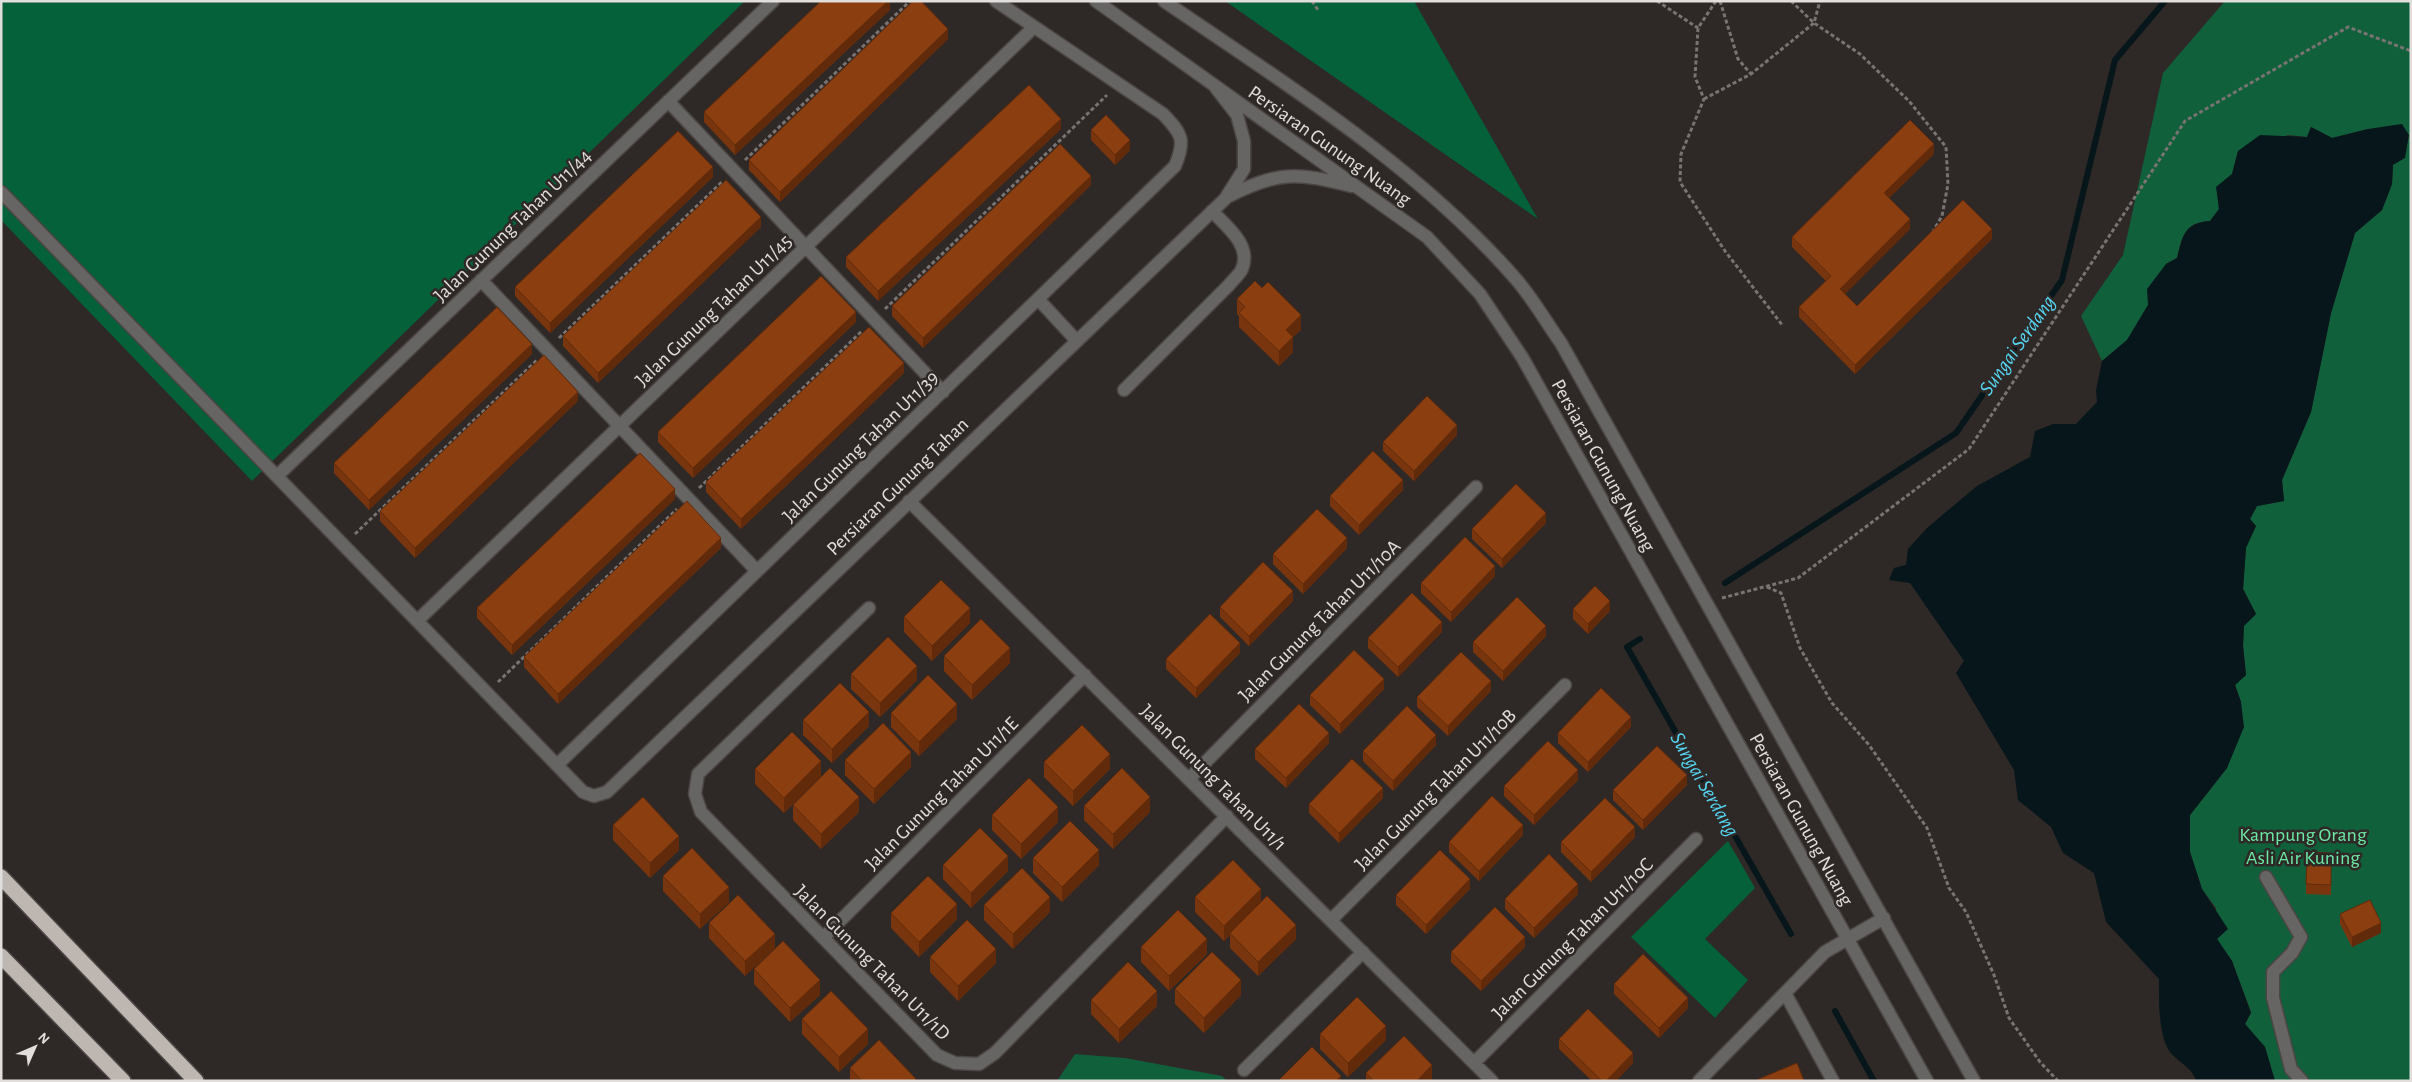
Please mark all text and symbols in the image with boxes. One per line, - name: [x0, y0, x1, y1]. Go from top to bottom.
- street label: Persiaran Gunung Nuang: [1244, 82, 1415, 210]
- street label: Jalan Gunung Tahan U11/44: [430, 146, 595, 306]
- street label: Jalan Gunung Tahan U11/45: [632, 231, 796, 390]
- water label: Sungai Serdang: [1975, 291, 2059, 399]
- street label: Jalan Gunung Tahan U11/39: [779, 367, 943, 526]
- street label: Persiaran Gunung Nuang: [1547, 376, 1659, 555]
- street label: Persiaran Gunung Tahan: [823, 414, 972, 559]
- street label: Jalan Gunung Tahan U11/10A: [1235, 536, 1405, 705]
- street label: Jalan Gunung Tahan U11/1: [1136, 701, 1290, 855]
- street label: Jalan Gunung Tahan U11/10B: [1351, 705, 1520, 874]
- street label: Jalan Gunung Tahan U11/1E: [861, 713, 1022, 874]
- water label: Sungai Serdang: [1666, 728, 1743, 840]
- street label: Persiaran Gunung Nuang: [1745, 730, 1857, 909]
- park label: Kampung Orang Asli Air Kuning: [2239, 825, 2367, 868]
- street label: Jalan Gunung Tahan U11/10C: [1488, 854, 1657, 1023]
- street label: Jalan Gunung Tahan U11/1D: [791, 881, 954, 1044]
- north arrow: [10, 1022, 60, 1072]
- text: N: [35, 1030, 52, 1047]

